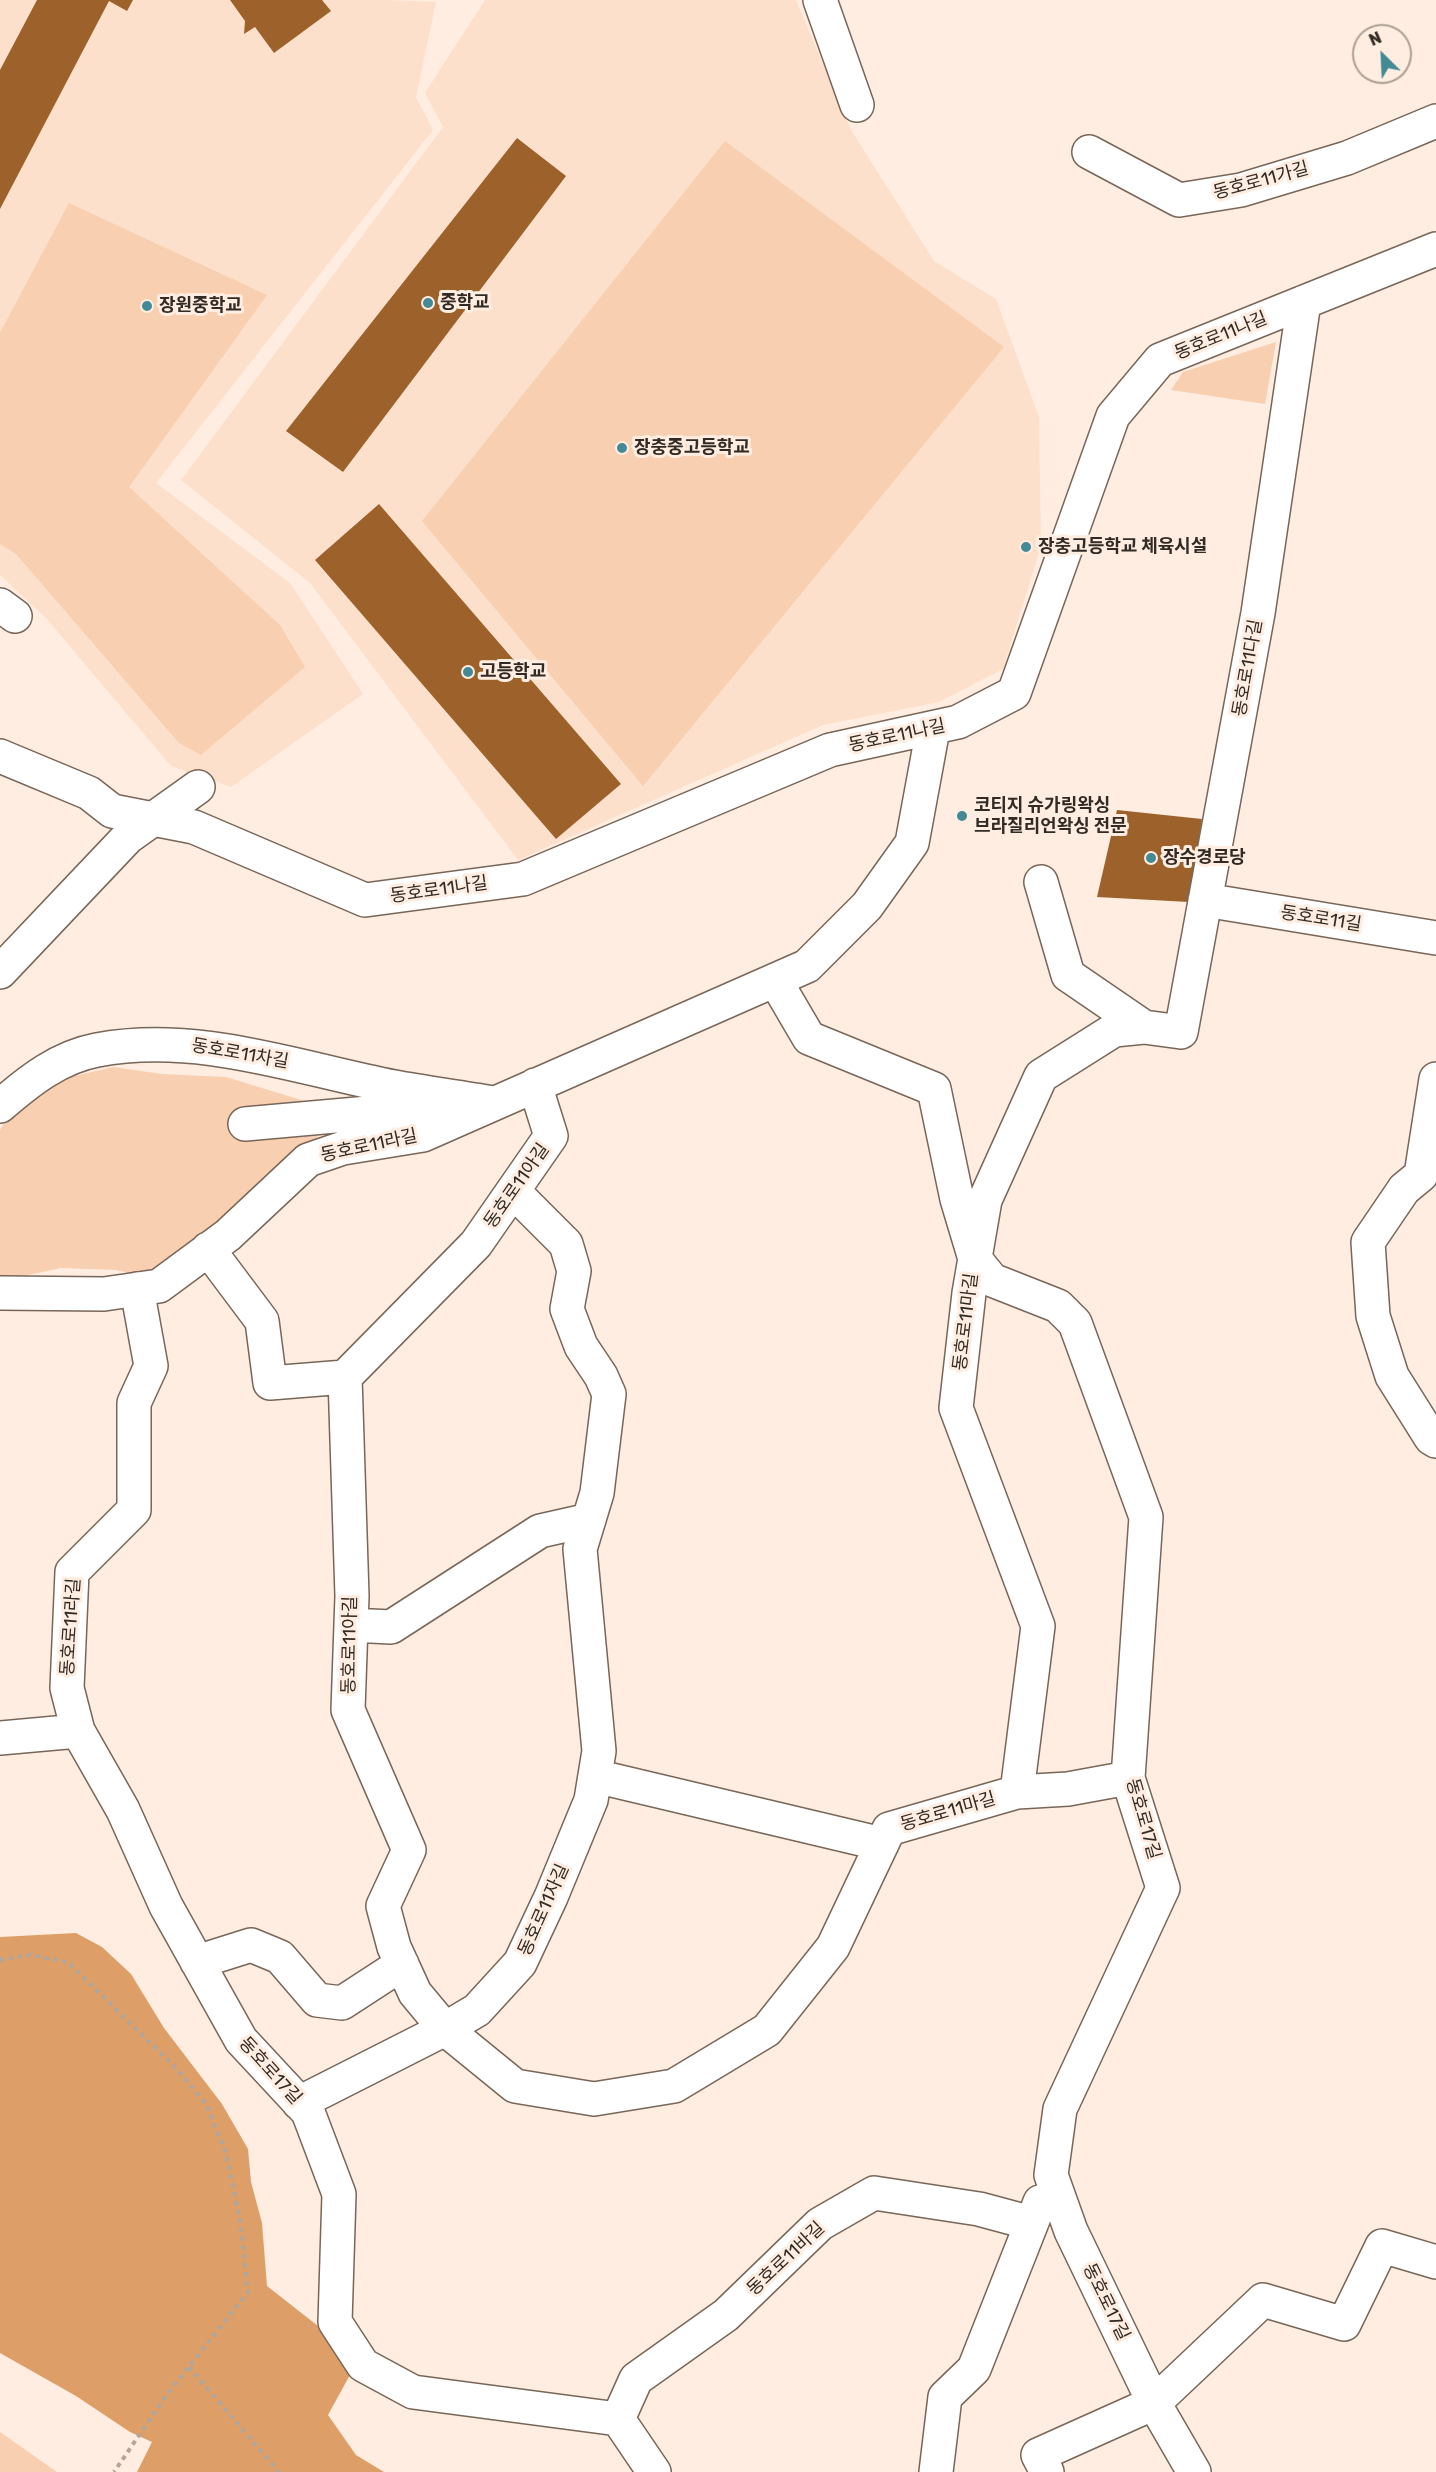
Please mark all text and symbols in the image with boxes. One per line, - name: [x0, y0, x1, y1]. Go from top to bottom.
- north arrow: [1352, 24, 1412, 84]
- text: N: [1366, 28, 1384, 50]
- street label: 동호로11가길: [1211, 158, 1311, 204]
- place label: 중학교: [440, 292, 490, 314]
- place label: 장원중학교: [159, 295, 242, 317]
- marker: 중학교: [421, 296, 435, 310]
- marker: 장원중학교: [140, 299, 154, 313]
- street label: 동호로11나길: [1171, 308, 1271, 364]
- place label: 장충중고등학교: [634, 437, 750, 459]
- marker: 장충중고등학교: [615, 441, 629, 455]
- place label: 장충고등학교 체육시설: [1038, 536, 1207, 558]
- marker: 장충고등학교 체육시설: [1019, 540, 1033, 554]
- street label: 동호로11다길: [1229, 618, 1267, 718]
- place label: 고등학교: [480, 661, 546, 683]
- marker: 고등학교: [461, 665, 475, 679]
- street label: 동호로11나길: [847, 715, 947, 757]
- place label: 코티지 슈가링왁싱 브라질리언왁싱 전문: [974, 795, 1127, 838]
- marker: 코티지 슈가링왁싱 브라질리언왁싱 전문: [955, 809, 969, 823]
- place label: 장수경로당: [1163, 847, 1246, 869]
- marker: 장수경로당: [1144, 851, 1158, 865]
- street label: 동호로11나길: [389, 872, 489, 908]
- street label: 동호로11길: [1279, 902, 1363, 936]
- street label: 동호로11차길: [190, 1035, 290, 1073]
- street label: 동호로11라길: [319, 1125, 419, 1167]
- street label: 동호로11아길: [480, 1140, 554, 1232]
- street label: 동호로11마길: [949, 1272, 983, 1372]
- street label: 동호로11라길: [57, 1577, 85, 1677]
- street label: 동호로11아길: [338, 1596, 362, 1694]
- street label: 동호로17길: [1121, 1776, 1165, 1862]
- street label: 동호로11마길: [898, 1788, 998, 1836]
- street label: 동호로11자길: [514, 1861, 574, 1959]
- street label: 동호로17길: [234, 2033, 306, 2109]
- street label: 동호로11바길: [743, 2218, 829, 2300]
- street label: 동호로17길: [1078, 2260, 1134, 2344]

